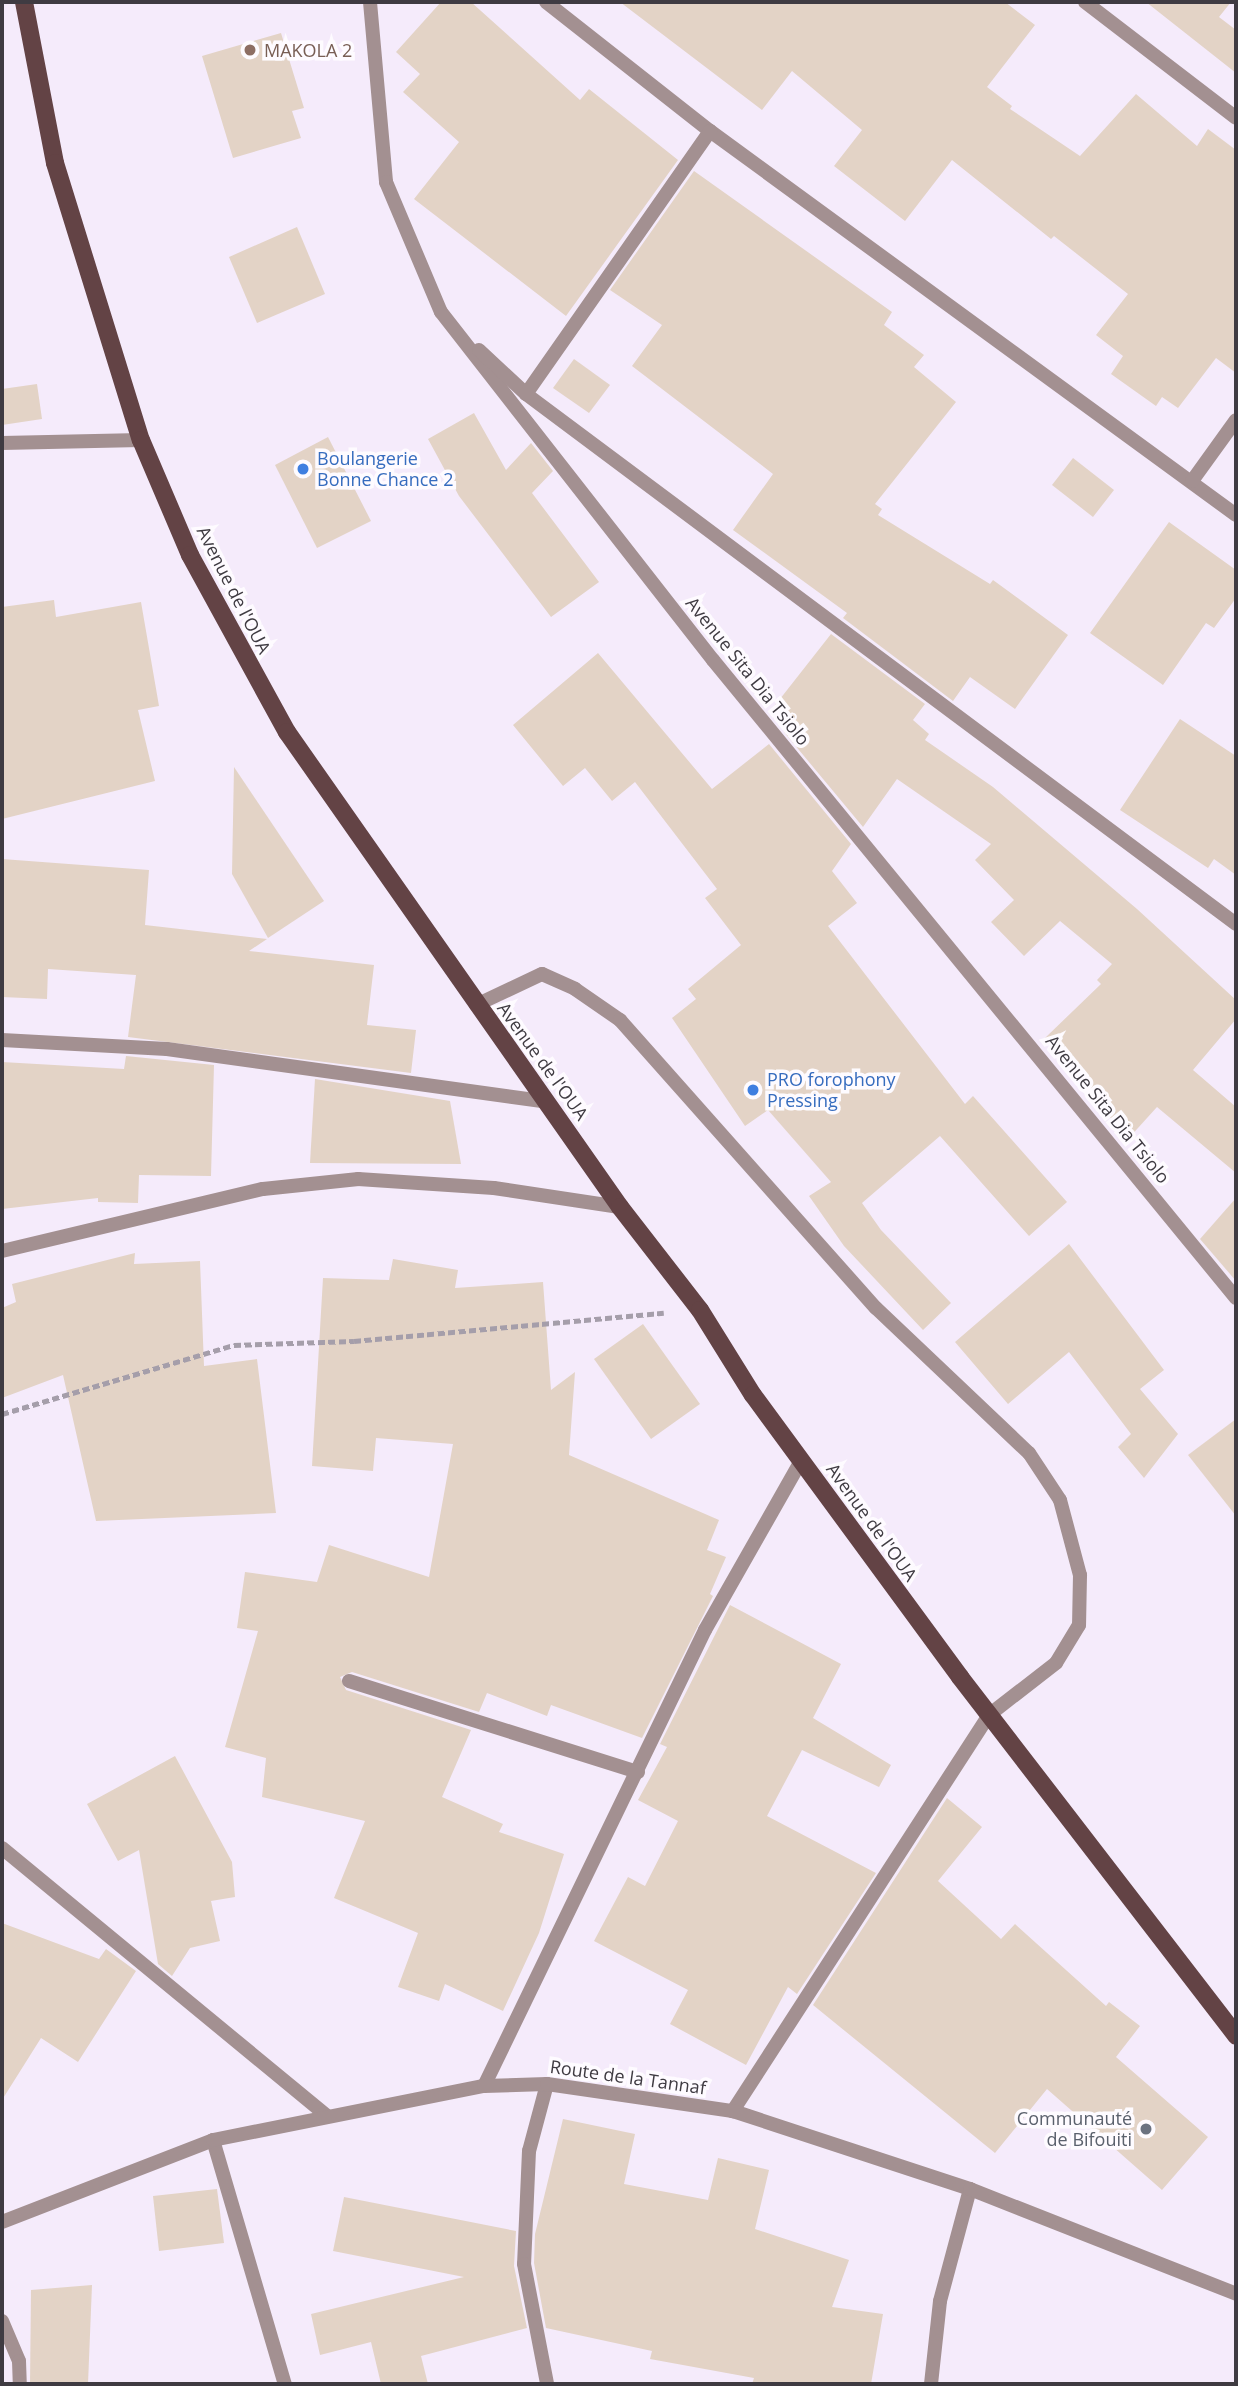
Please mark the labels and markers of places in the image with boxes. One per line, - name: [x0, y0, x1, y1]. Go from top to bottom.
- place label: MAKOLA 2: [264, 39, 352, 61]
- marker: MAKOLA 2: [242, 42, 258, 58]
- place label: Boulangerie Bonne Chance 2: [317, 448, 453, 490]
- marker: Boulangerie Bonne Chance 2: [295, 461, 311, 477]
- place label: PRO forophony Pressing: [767, 1069, 896, 1112]
- marker: PRO forophony Pressing: [745, 1082, 761, 1098]
- place label: Communauté de Bifouiti: [1017, 2108, 1132, 2150]
- marker: Communauté de Bifouiti: [1138, 2121, 1154, 2137]

